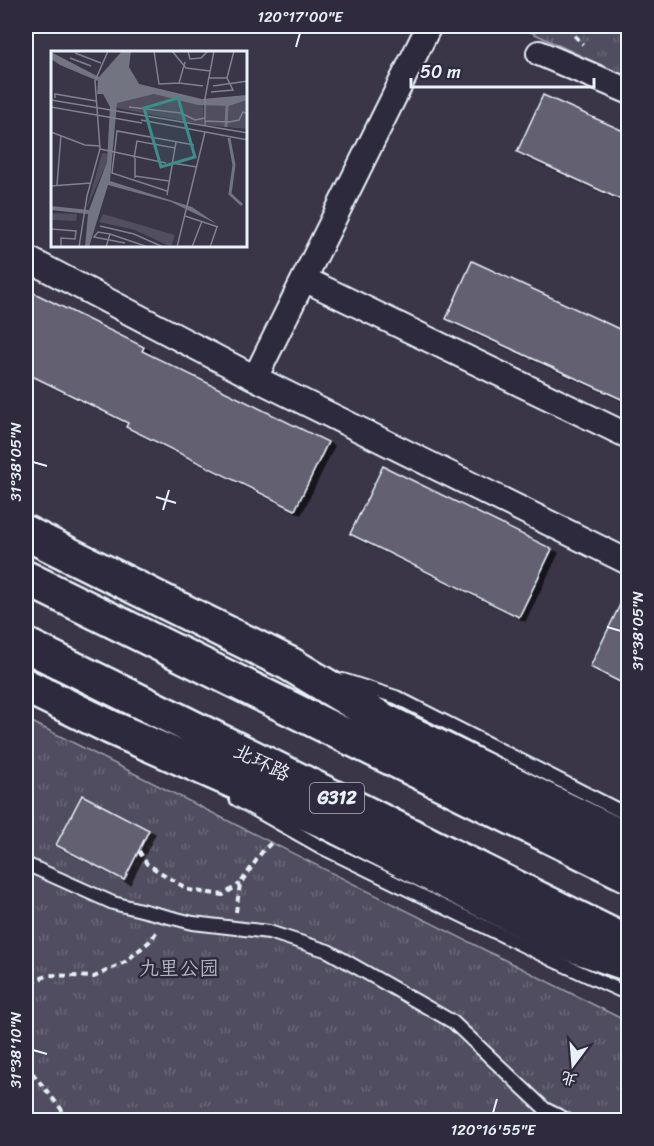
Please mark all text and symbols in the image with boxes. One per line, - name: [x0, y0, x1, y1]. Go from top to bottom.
- text: 120°17'00"E: [257, 4, 344, 30]
- inset map: [51, 51, 248, 248]
- scale bar: [411, 51, 594, 89]
- text: 50 m: [420, 56, 461, 88]
- text: 31°38'05"N: [3, 422, 29, 502]
- text: 31°38'05"N: [625, 591, 651, 671]
- street label: 北环路: [227, 734, 297, 792]
- road number: G312: [310, 783, 364, 813]
- park label: 九里公园: [139, 951, 219, 986]
- text: 31°38'10"N: [3, 1011, 29, 1088]
- north arrow: [543, 1035, 603, 1095]
- text: 北: [557, 1063, 581, 1095]
- text: 120°16'55"E: [451, 1117, 537, 1143]

